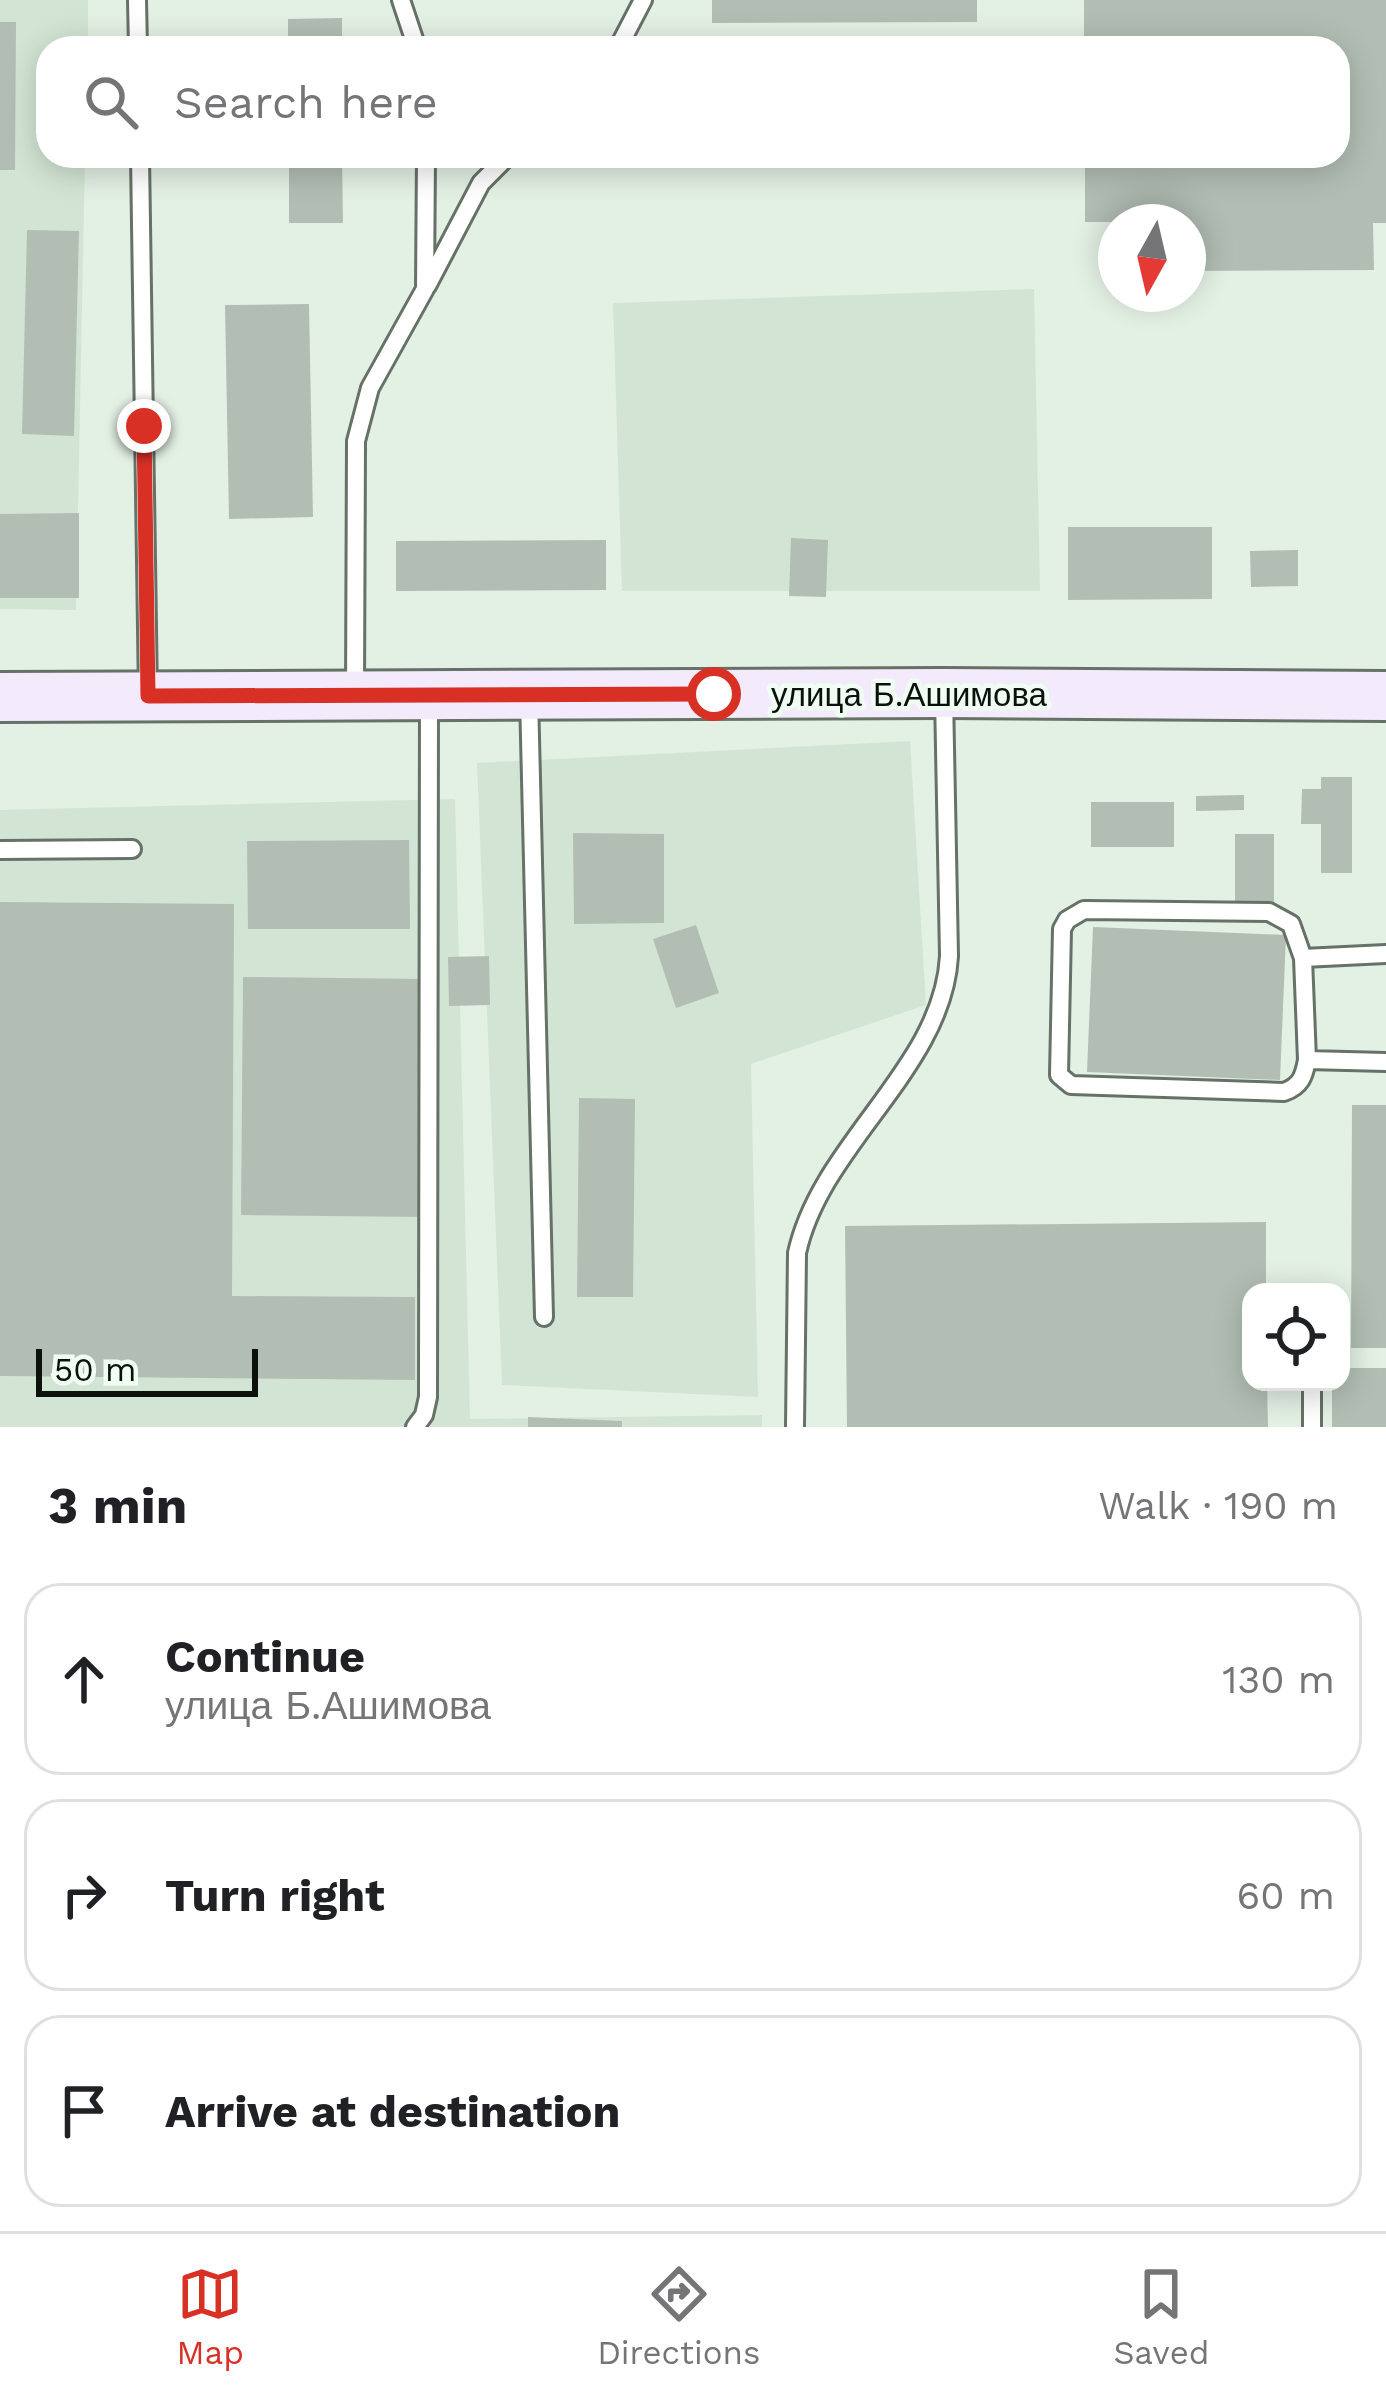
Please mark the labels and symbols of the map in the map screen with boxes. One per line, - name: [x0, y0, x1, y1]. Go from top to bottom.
- north arrow: [1098, 204, 1206, 312]
- route end: [117, 399, 171, 453]
- route start: [687, 667, 741, 721]
- street label: улица Б.Ашимова: [771, 675, 1048, 714]
- scale bar: [36, 1343, 258, 1396]

